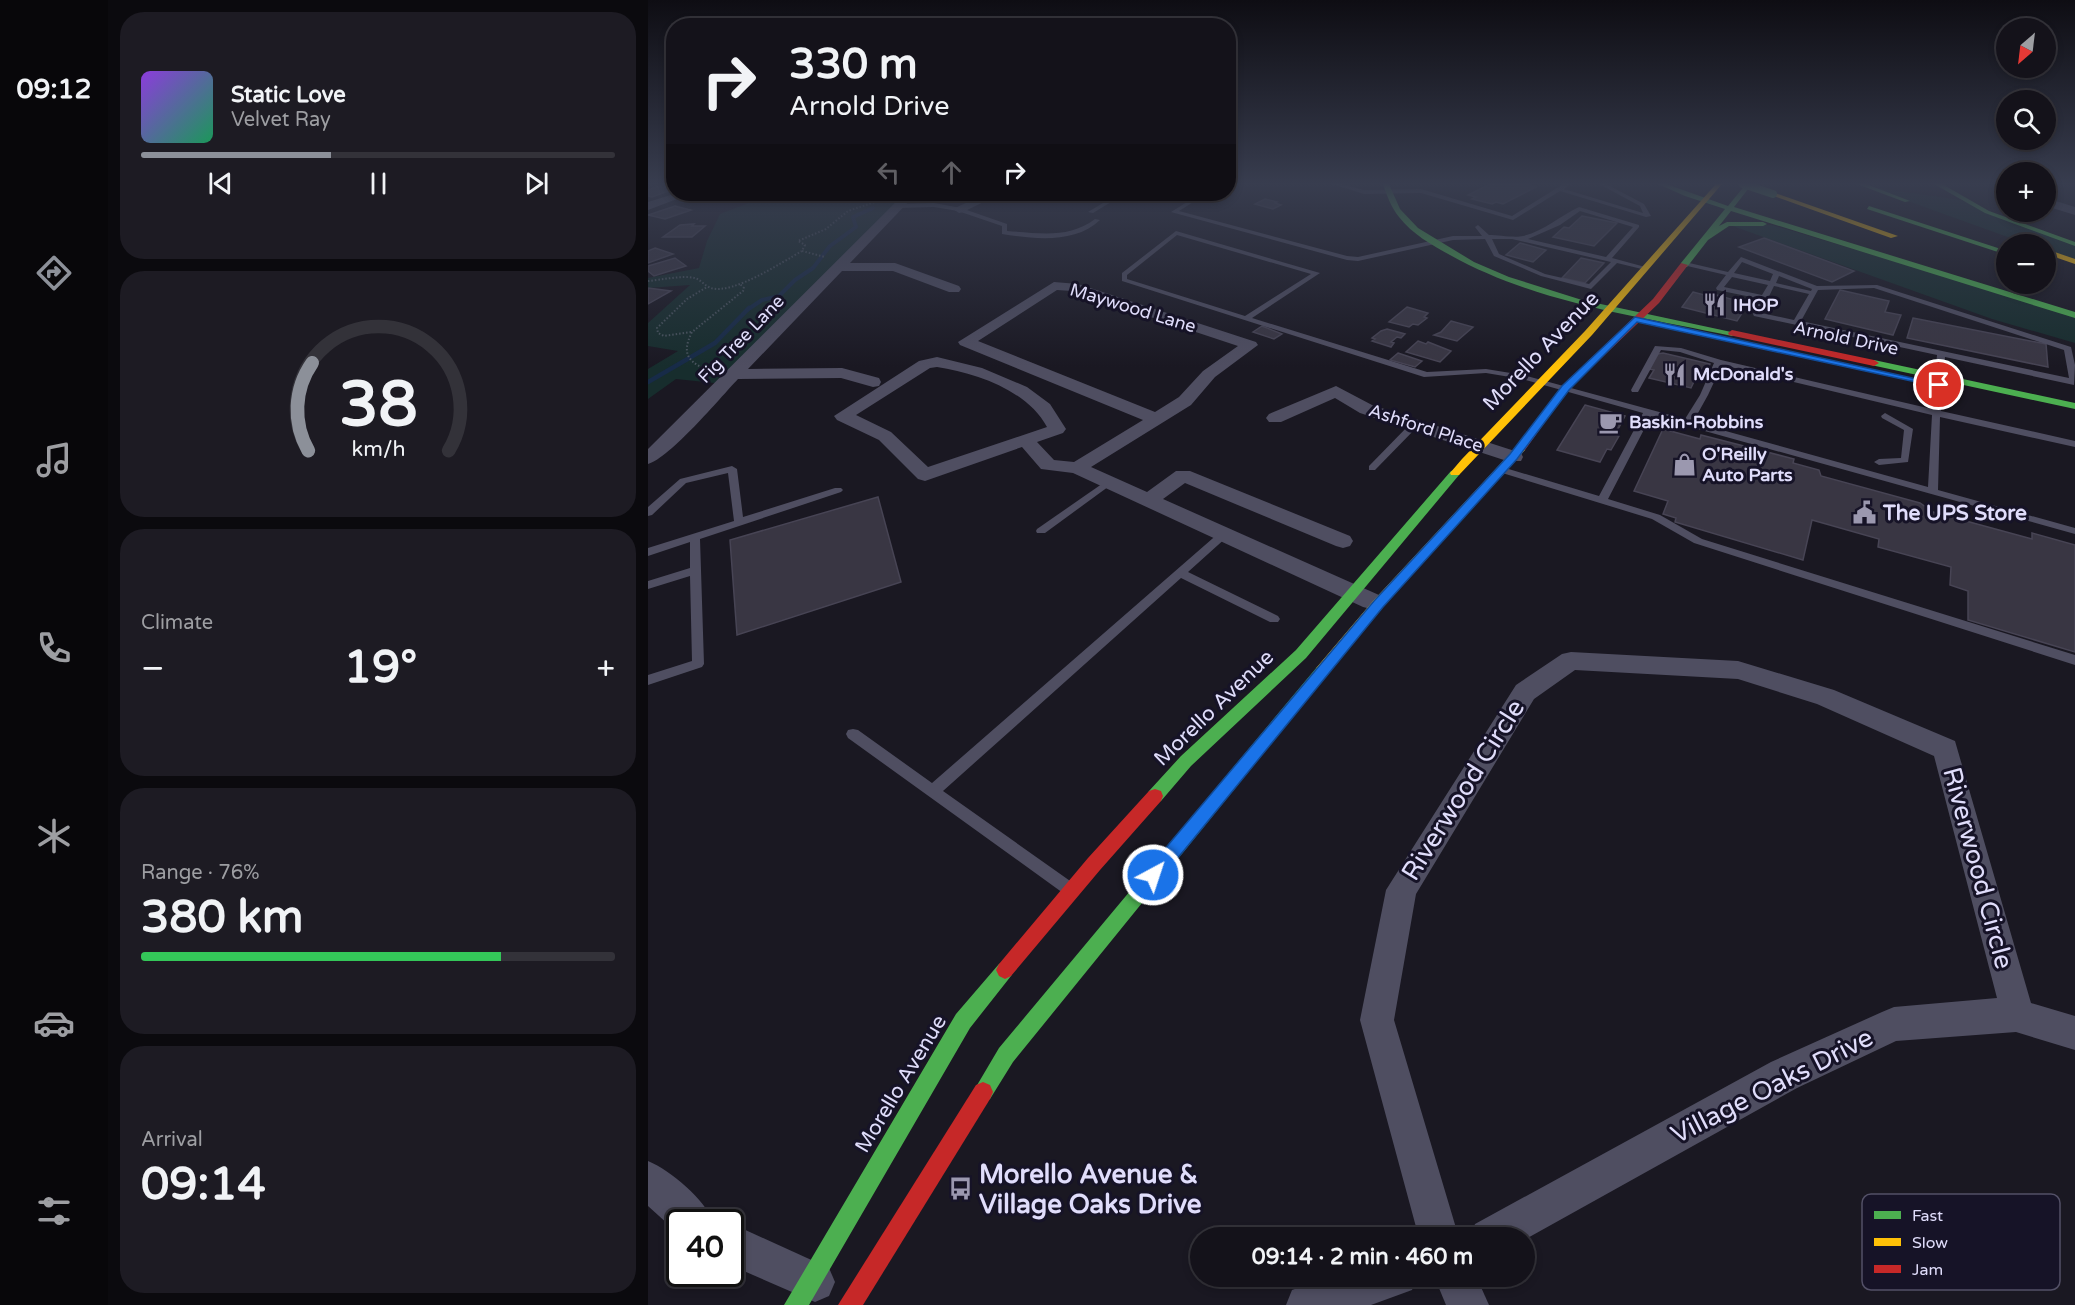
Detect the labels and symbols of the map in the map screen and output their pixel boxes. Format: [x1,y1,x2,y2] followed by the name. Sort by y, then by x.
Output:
[1996,18,2056,78] north arrow
[1067,278,1199,338] street label: Maywood Lane
[1478,286,1604,416] street label: Morello Avenue
[693,290,789,388] street label: Fig Tree Lane
[1702,292,1728,318] restaurant icon: IHOP
[1733,294,1778,316] place label: IHOP
[1791,316,1901,360] street label: Arnold Drive
[1913,359,1964,410] pin
[1662,361,1688,387] restaurant icon: McDonald's
[1693,363,1794,385] place label: McDonald's
[1366,399,1486,457] street label: Ashford Place
[1598,409,1624,435] cafe icon: Baskin-Robbins
[1629,411,1764,433] place label: Baskin-Robbins
[1702,443,1793,486] place label: O'Reilly Auto Parts
[1671,451,1697,477] shop icon: O'Reilly Auto Parts
[1852,500,1878,526] public building icon: The UPS Store
[1882,501,2027,526] place label: The UPS Store
[1149,645,1279,771] street label: Morello Avenue
[1395,694,1531,886] street label: Riverwood Circle
[1936,764,2020,972] street label: Riverwood Circle
[1121,843,1185,907] position arrow
[850,1011,952,1157] street label: Morello Avenue
[1666,1022,1878,1150] street label: Village Oaks Drive
[979,1159,1202,1220] place label: Morello Avenue & Village Oaks Drive
[948,1176,974,1202] bus stop icon: Morello Avenue & Village Oaks Drive
[1862,1194,2060,1290] legend
[1912,1206,1943,1226] text: Fast
[666,1209,744,1287] speed limit sign: 40
[1912,1233,1948,1253] text: Slow
[1912,1260,1943,1280] text: Jam

